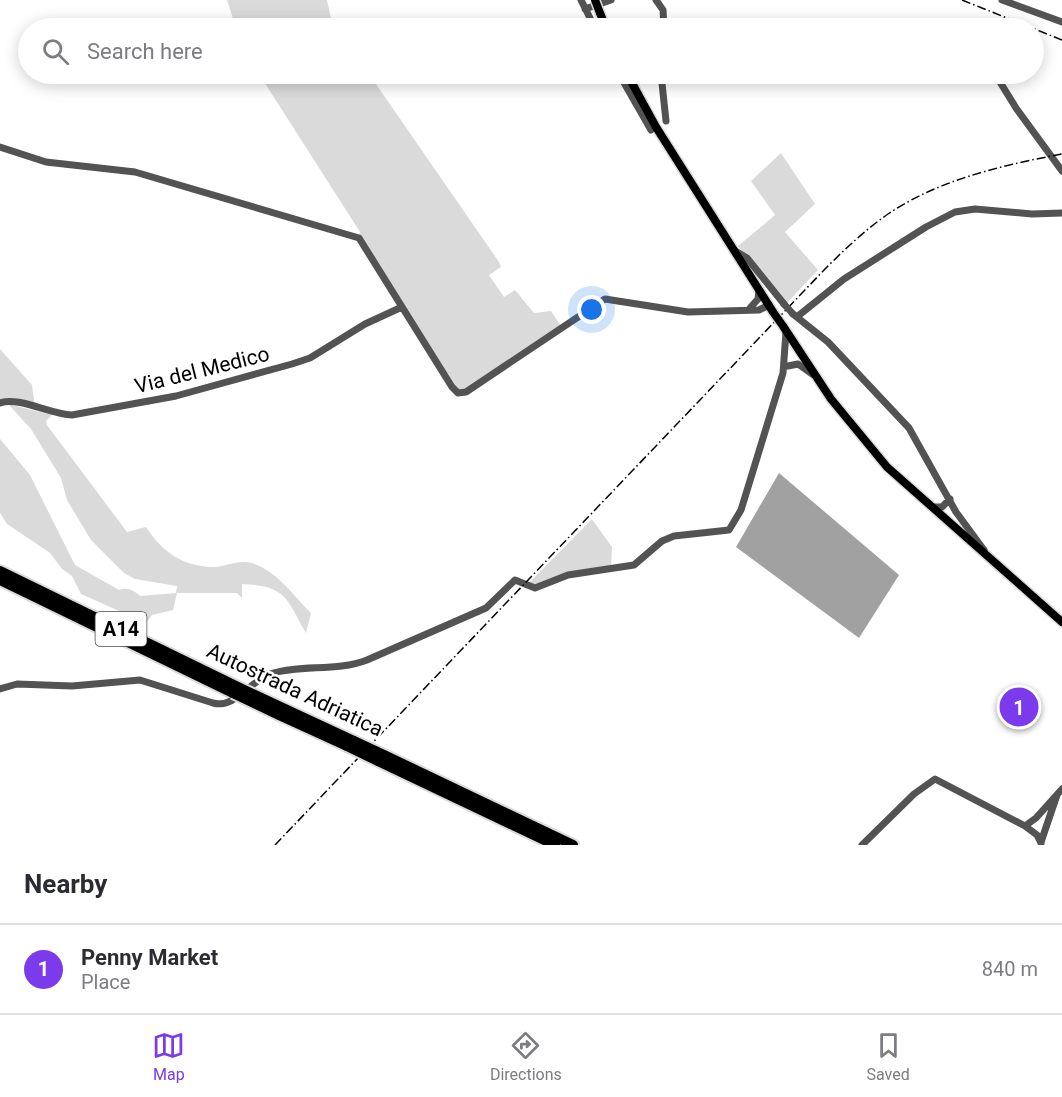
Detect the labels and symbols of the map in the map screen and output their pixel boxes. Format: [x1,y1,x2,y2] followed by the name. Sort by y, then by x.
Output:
[577,295,606,324] your location
[132,342,272,398] street label: Via del Medico
[96,612,146,646] road number: A14
[203,639,387,741] street label: Autostrada Adriatica
[1000,684,1038,730] pin: 1

